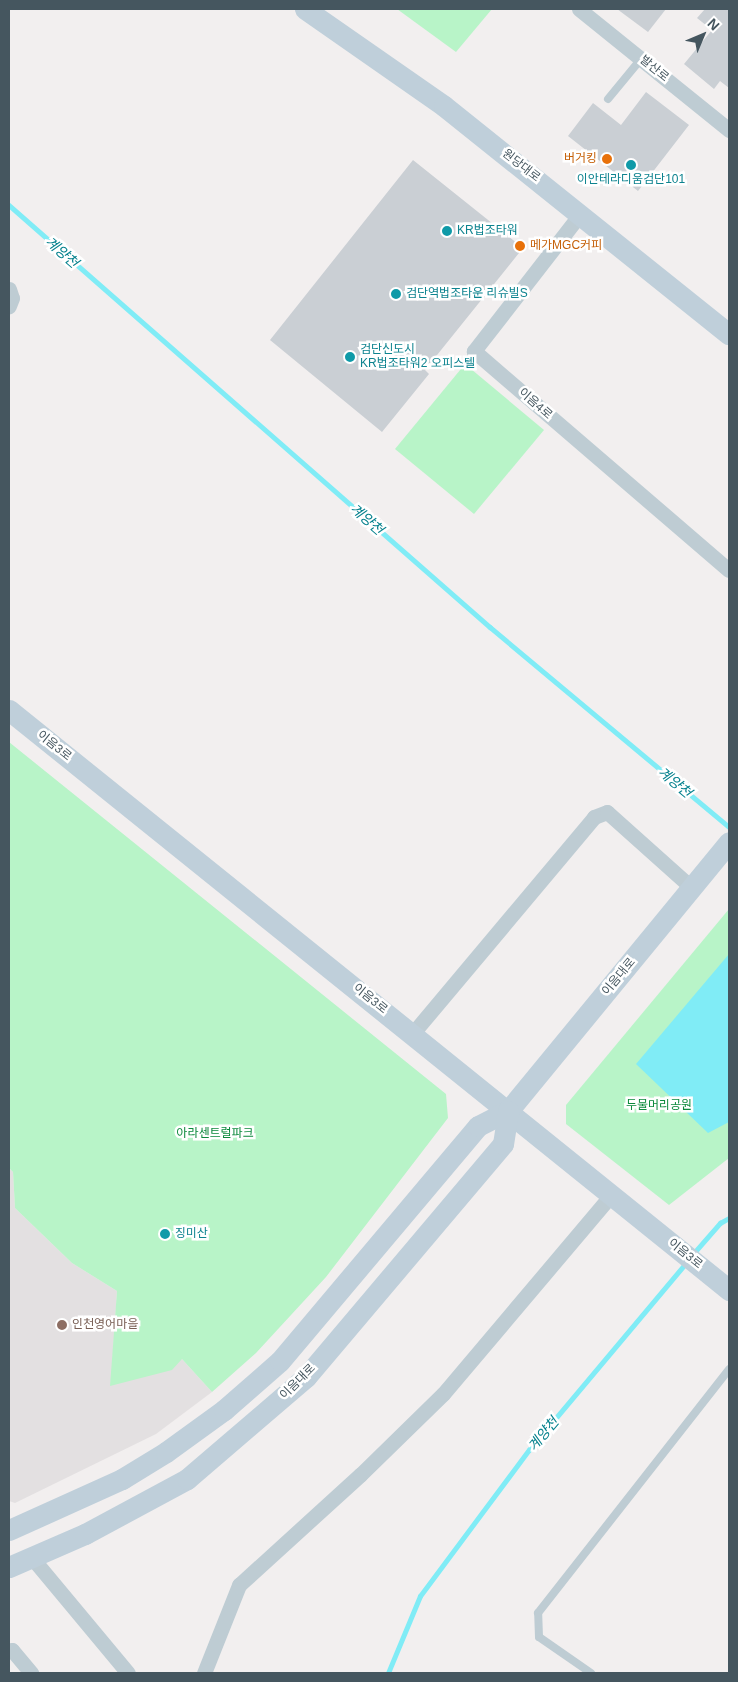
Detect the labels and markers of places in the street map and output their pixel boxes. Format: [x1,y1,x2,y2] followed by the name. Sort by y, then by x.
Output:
[564,152,597,166] place label: 버거킹
[601,153,613,165] marker: 버거킹
[625,159,637,171] marker: 이안테라디움검단101
[577,173,685,187] place label: 이안테라디움검단101
[457,224,518,238] place label: KR법조타워
[441,225,453,237] marker: KR법조타워
[530,239,602,253] place label: 메가MGC커피
[514,240,526,252] marker: 메가MGC커피
[406,287,528,301] place label: 검단역법조타운 리슈빌S
[390,288,402,300] marker: 검단역법조타운 리슈빌S
[360,343,475,371] place label: 검단신도시 KR법조타워2 오피스텔
[344,351,356,363] marker: 검단신도시 KR법조타워2 오피스텔
[175,1227,208,1241] place label: 징미산
[159,1228,171,1240] marker: 징미산
[72,1318,138,1332] place label: 인천영어마을
[56,1319,68,1331] marker: 인천영어마을

